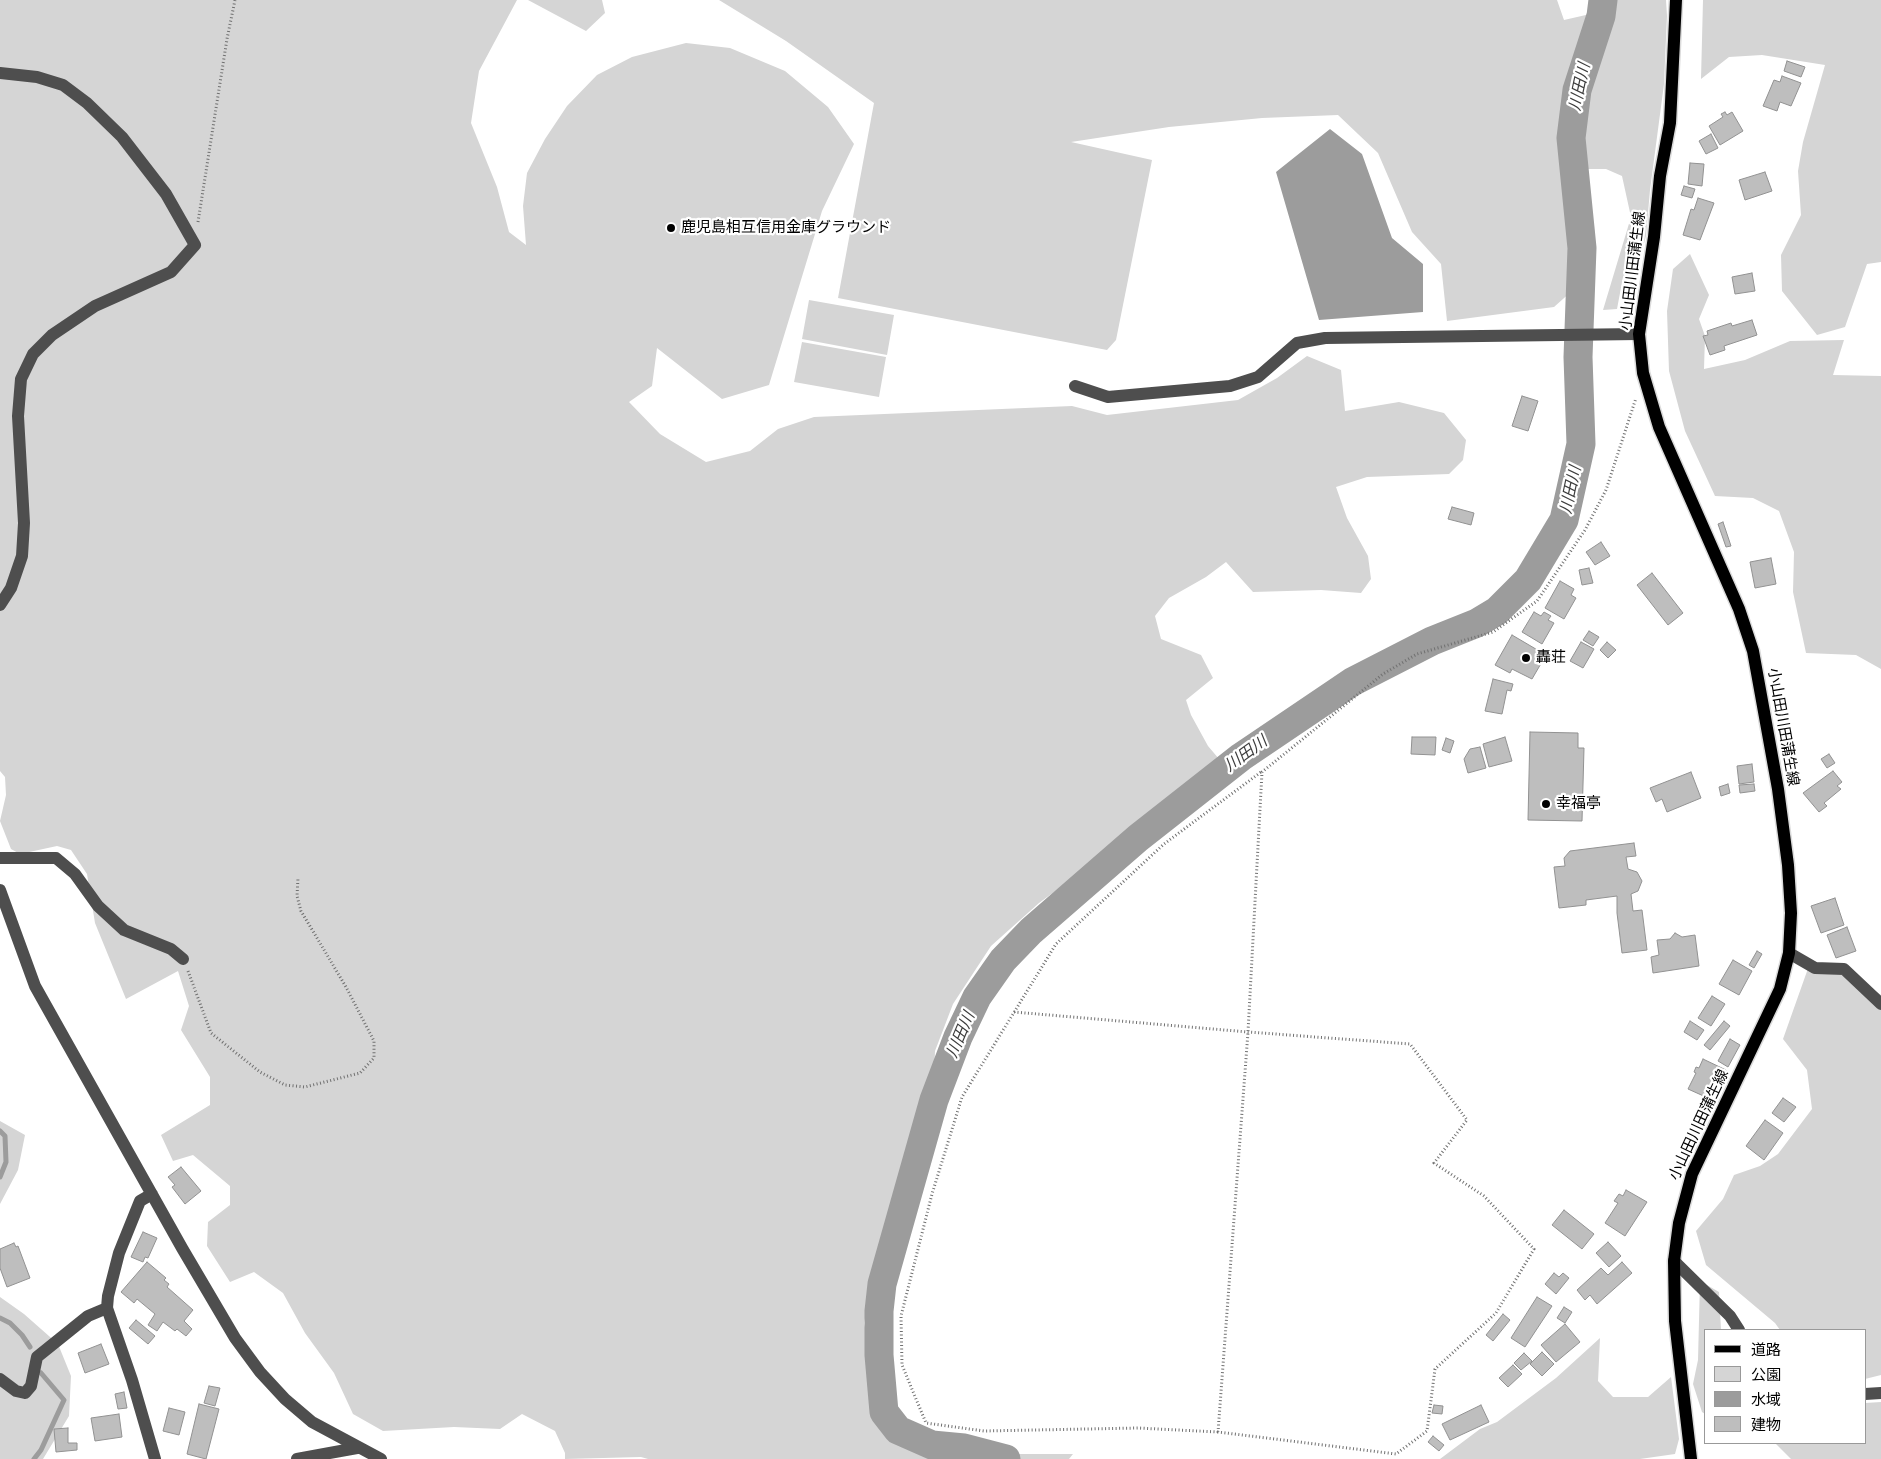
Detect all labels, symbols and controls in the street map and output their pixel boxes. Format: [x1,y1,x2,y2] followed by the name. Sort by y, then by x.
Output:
[1566,62,1594,112] water label: 川田川
[1617,210,1649,332] street label: 小山田川田蒲生線
[681,219,891,237] place label: 鹿児島相互信用金庫グラウンド
[665,222,677,234] marker: 鹿児島相互信用金庫グラウンド
[1557,465,1585,515] water label: 川田川
[1536,649,1566,667] place label: 轟荘
[1520,652,1532,664] marker: 轟荘
[1764,666,1802,788] street label: 小山田川田蒲生線
[1221,732,1271,776] water label: 川田川
[1556,795,1601,813] place label: 幸福亭
[1540,798,1552,810] marker: 幸福亭
[943,1009,979,1061] water label: 川田川
[1665,1067,1733,1183] street label: 小山田川田蒲生線
[1704,1329,1866,1444] legend
[1751,1339,1781,1359] text: 道路
[1751,1364,1781,1384] text: 公園
[1751,1389,1781,1409] text: 水域
[1751,1414,1781,1434] text: 建物

